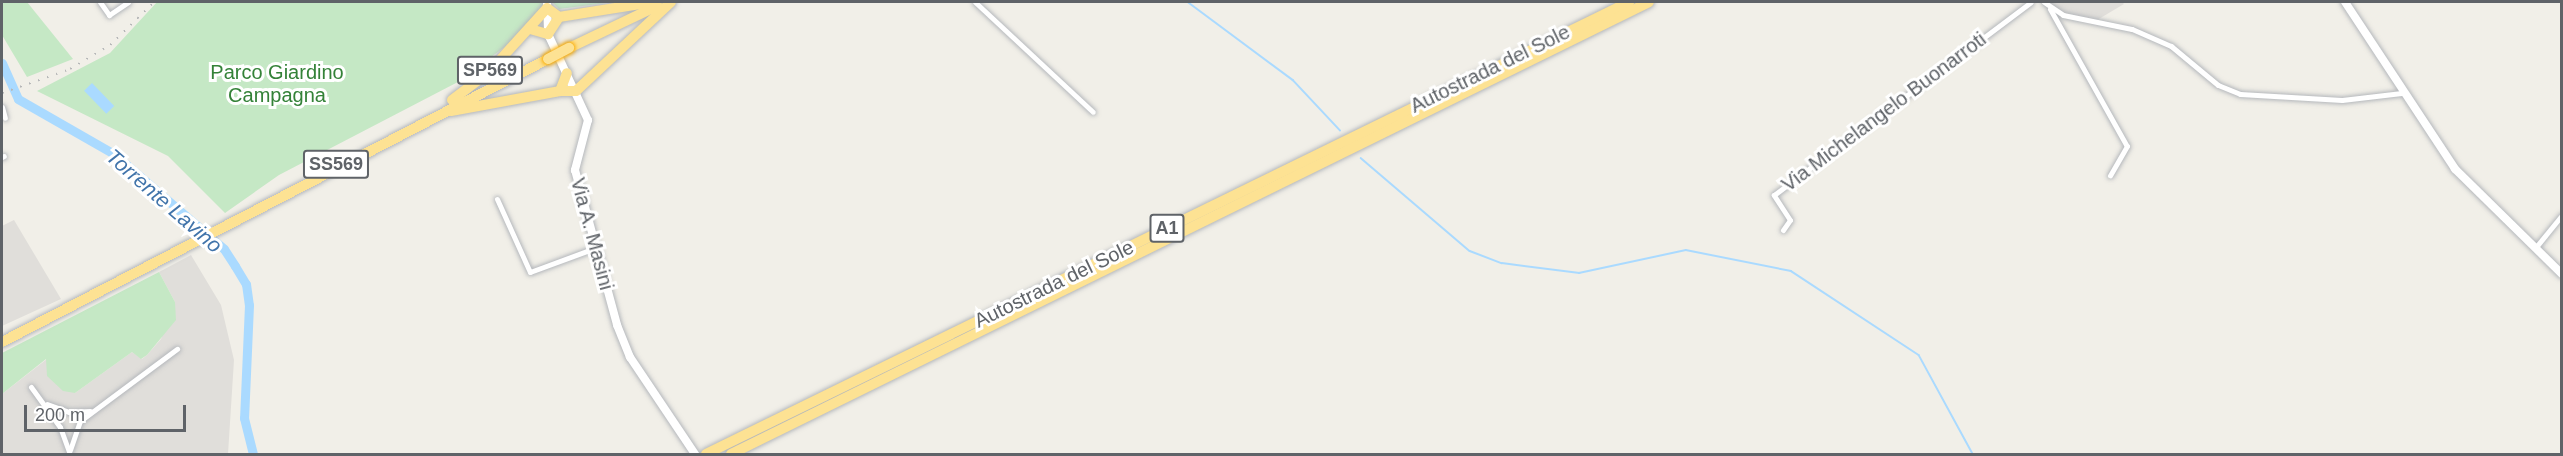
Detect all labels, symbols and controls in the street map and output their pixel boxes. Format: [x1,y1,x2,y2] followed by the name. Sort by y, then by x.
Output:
[1406,20,1574,118] street label: Autostrada del Sole
[1777,27,1991,197] street label: Via Michelangelo Buonarroti
[456,55,524,85] road number: SP569
[210,61,344,108] park label: Parco Giardino Campagna
[101,144,227,258] water label: Torrente Lavino
[302,149,370,179] road number: SS569
[565,175,619,293] street label: Via A. Masini
[1149,213,1185,243] road number: A1
[970,235,1138,333] street label: Autostrada del Sole
[27,393,189,431] scale bar
[35,405,85,425] text: 200 m

